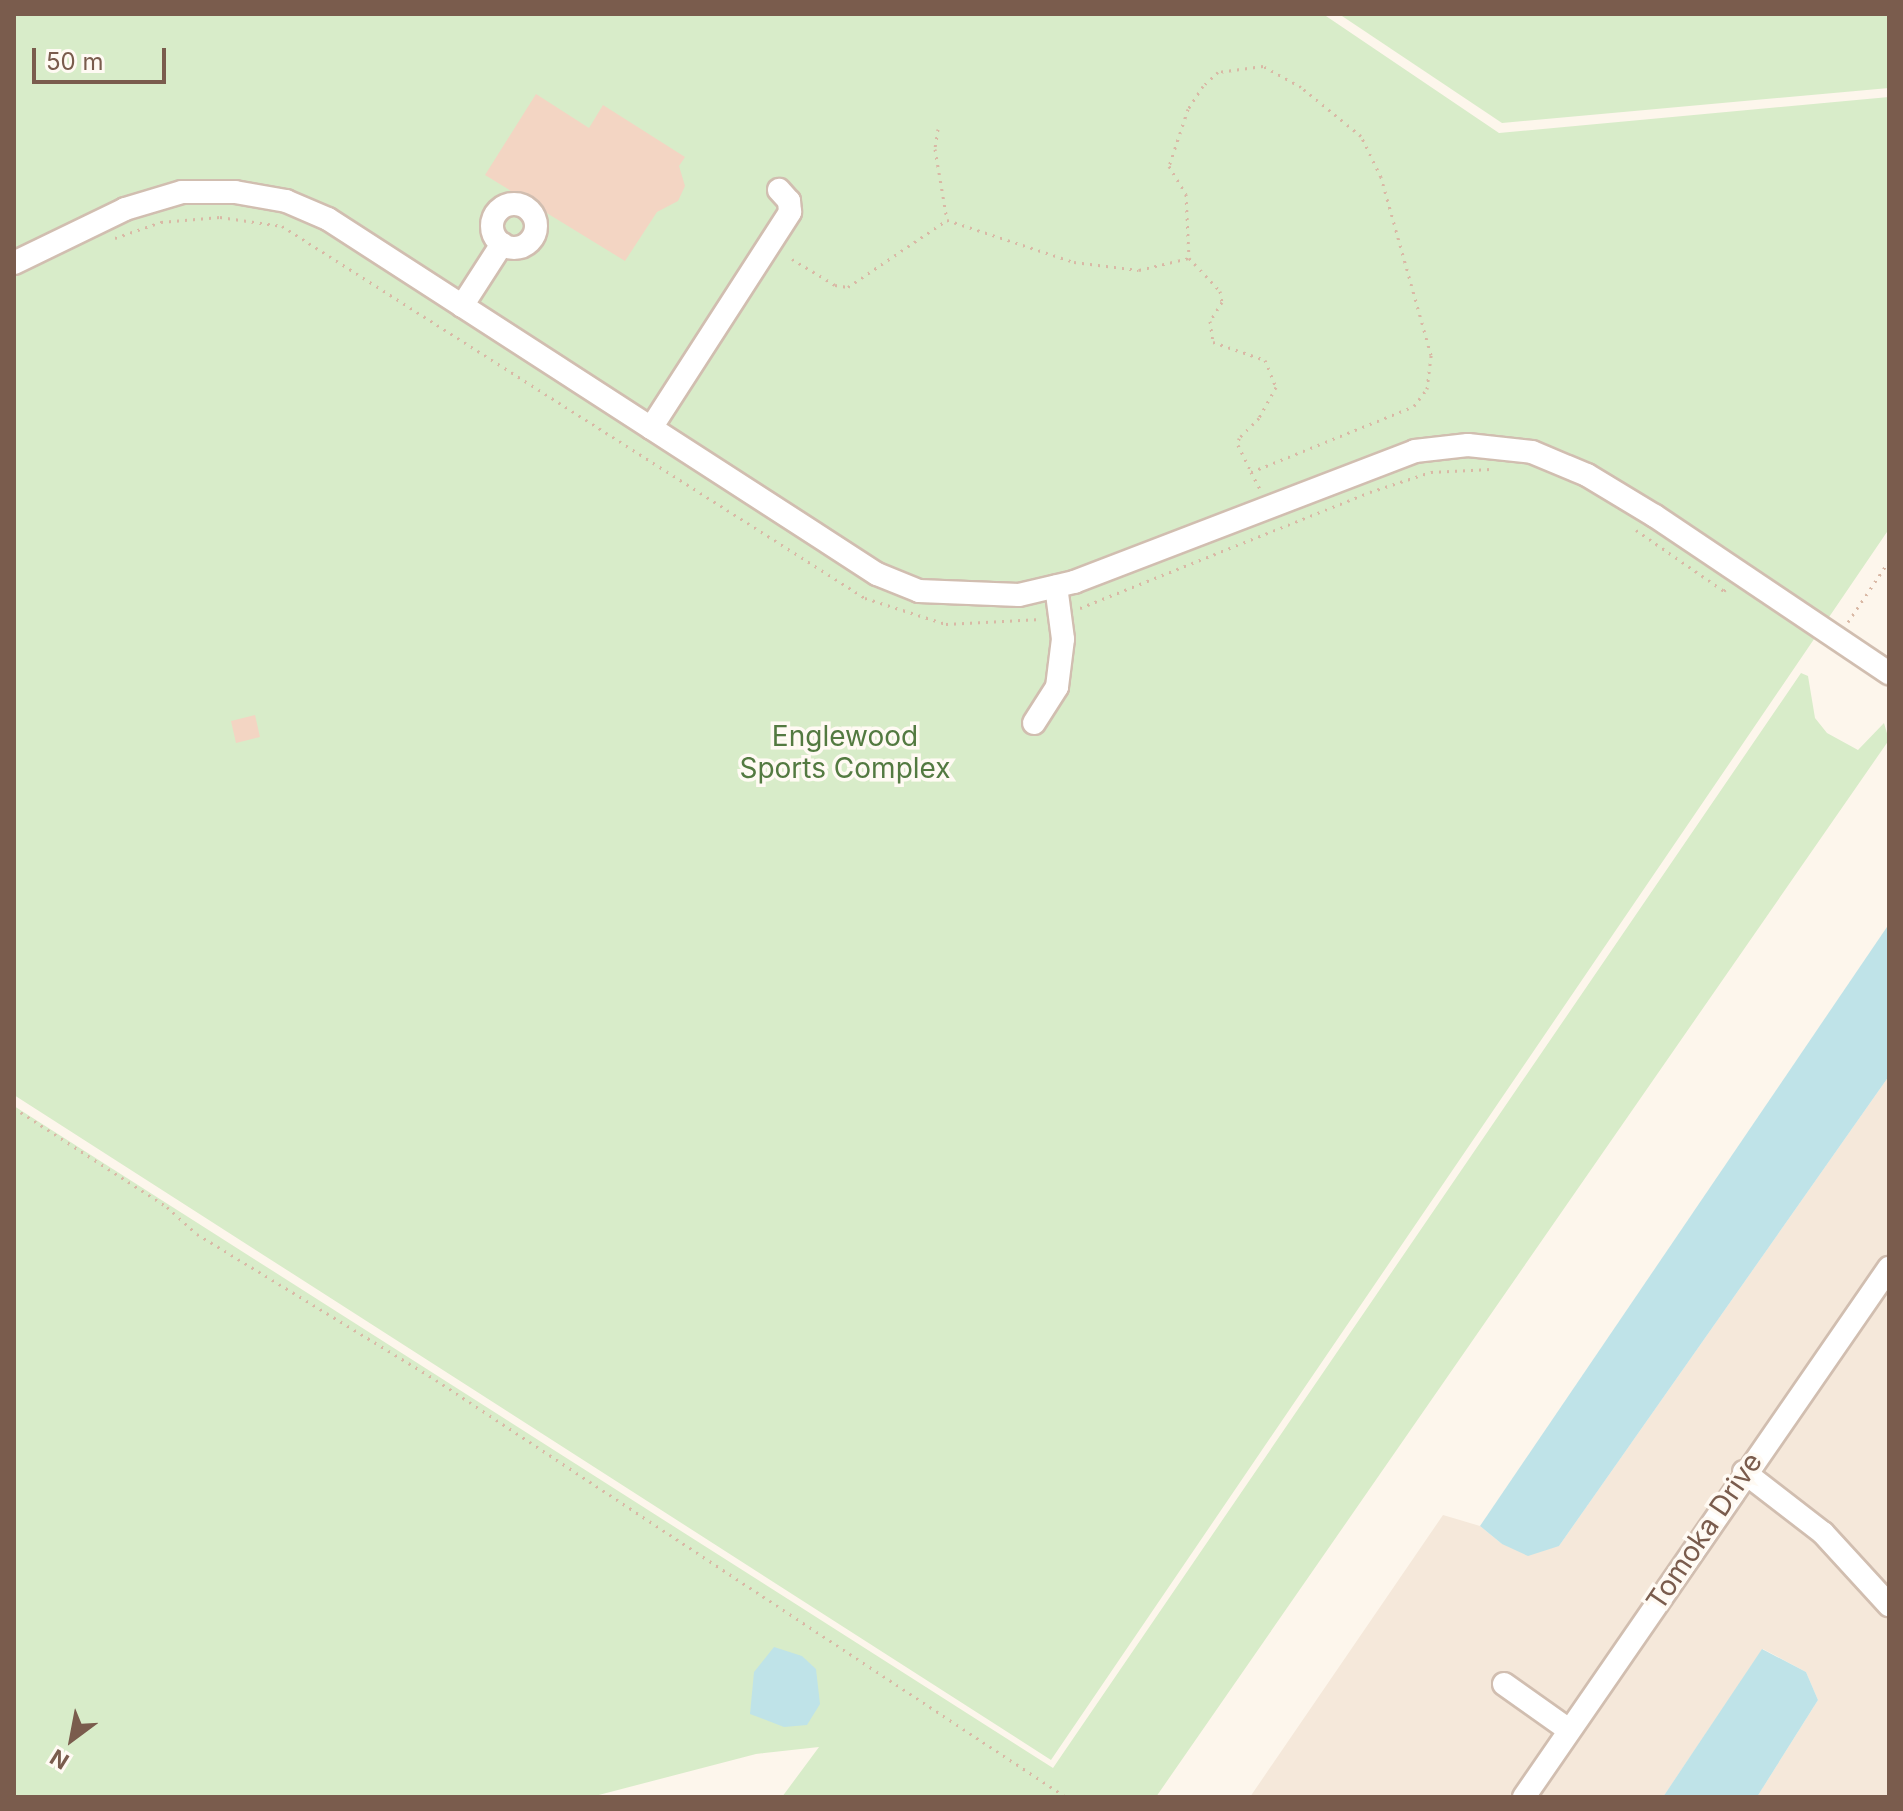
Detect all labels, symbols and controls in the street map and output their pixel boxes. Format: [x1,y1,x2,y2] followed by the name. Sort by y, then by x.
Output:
[36,32,170,82] scale bar
[46,47,104,76] text: 50 m
[739,719,951,785] park label: Englewood Sports Complex
[1639,1446,1769,1616] street label: Tomoka Drive
[32,1699,112,1779] north arrow
[45,1744,73,1775] text: N

